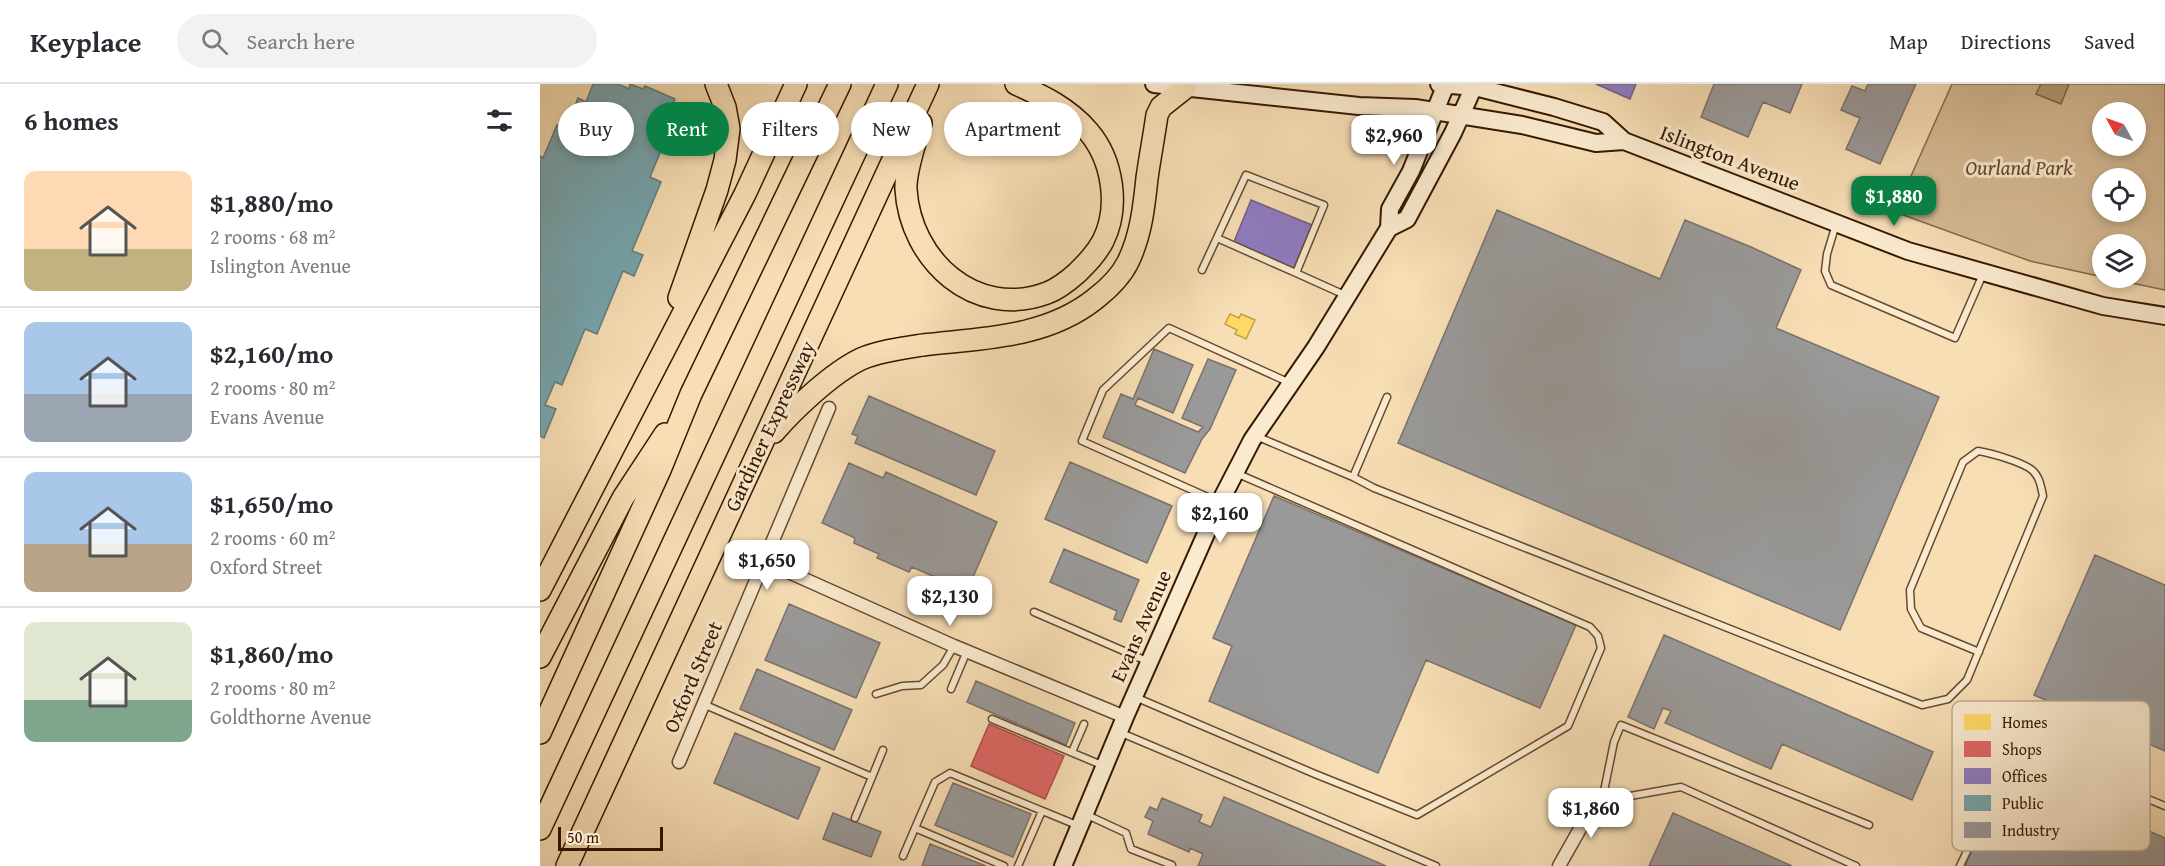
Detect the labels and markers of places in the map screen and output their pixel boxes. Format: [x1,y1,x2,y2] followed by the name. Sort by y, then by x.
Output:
[1345,115,1443,166] pin: $2,960
[1845,176,1943,227] pin: $1,880
[1171,493,1269,544] pin: $2,160
[718,540,816,591] pin: $1,650
[901,576,999,627] pin: $2,130
[1542,788,1640,839] pin: $1,860

